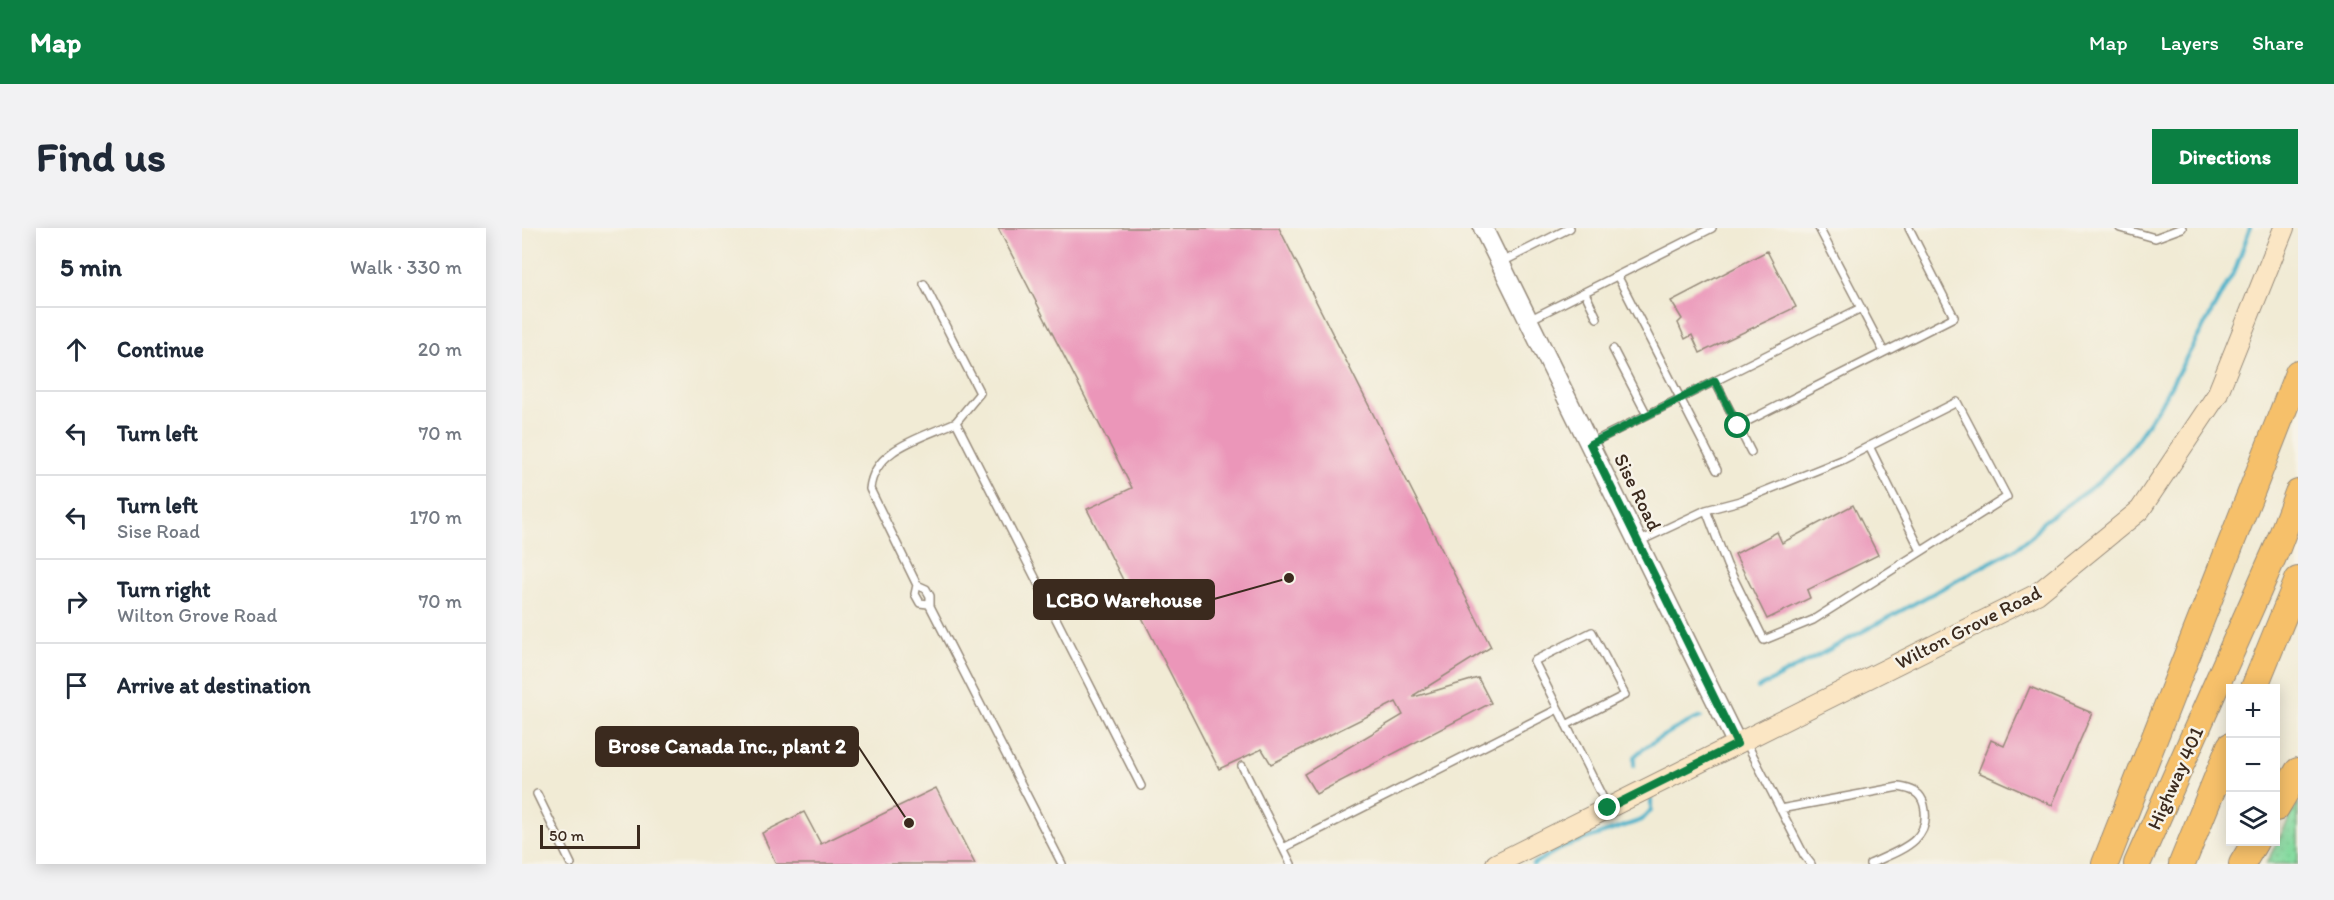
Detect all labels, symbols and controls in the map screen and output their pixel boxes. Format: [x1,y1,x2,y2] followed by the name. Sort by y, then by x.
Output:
[30,25,81,59] text: Map
[2089,30,2128,55] text: Map
[2161,30,2219,55] text: Layers
[2252,30,2304,55] text: Share
[2152,129,2298,184] button: Directions
[36,131,166,182] text: Find us
[60,251,122,283] text: 5 min
[350,255,462,279] text: Walk · 330 m
[60,333,93,366] icon: ahead
[117,336,204,363] text: Continue
[418,337,462,361] text: 20 m
[1724,412,1750,438] route start
[60,417,93,450] icon: left
[117,420,198,447] text: Turn left
[418,421,462,445] text: 70 m
[1609,449,1667,535] street label: Sise Road
[117,492,198,519] text: Turn left
[60,501,93,534] icon: left
[409,505,462,529] text: 170 m
[117,519,200,543] text: Sise Road
[117,576,211,603] text: Turn right
[1034,580,1214,619] callout: LCBO Warehouse
[1891,580,2045,674] street label: Wilton Grove Road
[60,585,93,618] icon: right
[1046,587,1202,612] text: LCBO Warehouse
[418,589,462,613] text: 70 m
[117,603,277,627] text: Wilton Grove Road
[60,669,93,702] icon: arrive
[117,672,311,699] text: Arrive at destination
[2226,684,2280,846] map controls
[2226,684,2280,738] button: +
[2142,723,2208,833] street label: Highway 401
[596,727,858,766] callout: Brose Canada Inc., plant 2
[608,733,846,759] text: Brose Canada Inc., plant 2
[2226,738,2280,792] button: −
[2226,792,2280,846] button: layers
[1594,794,1620,820] route end
[540,822,640,850] scale bar
[549,826,584,845] text: 50 m

